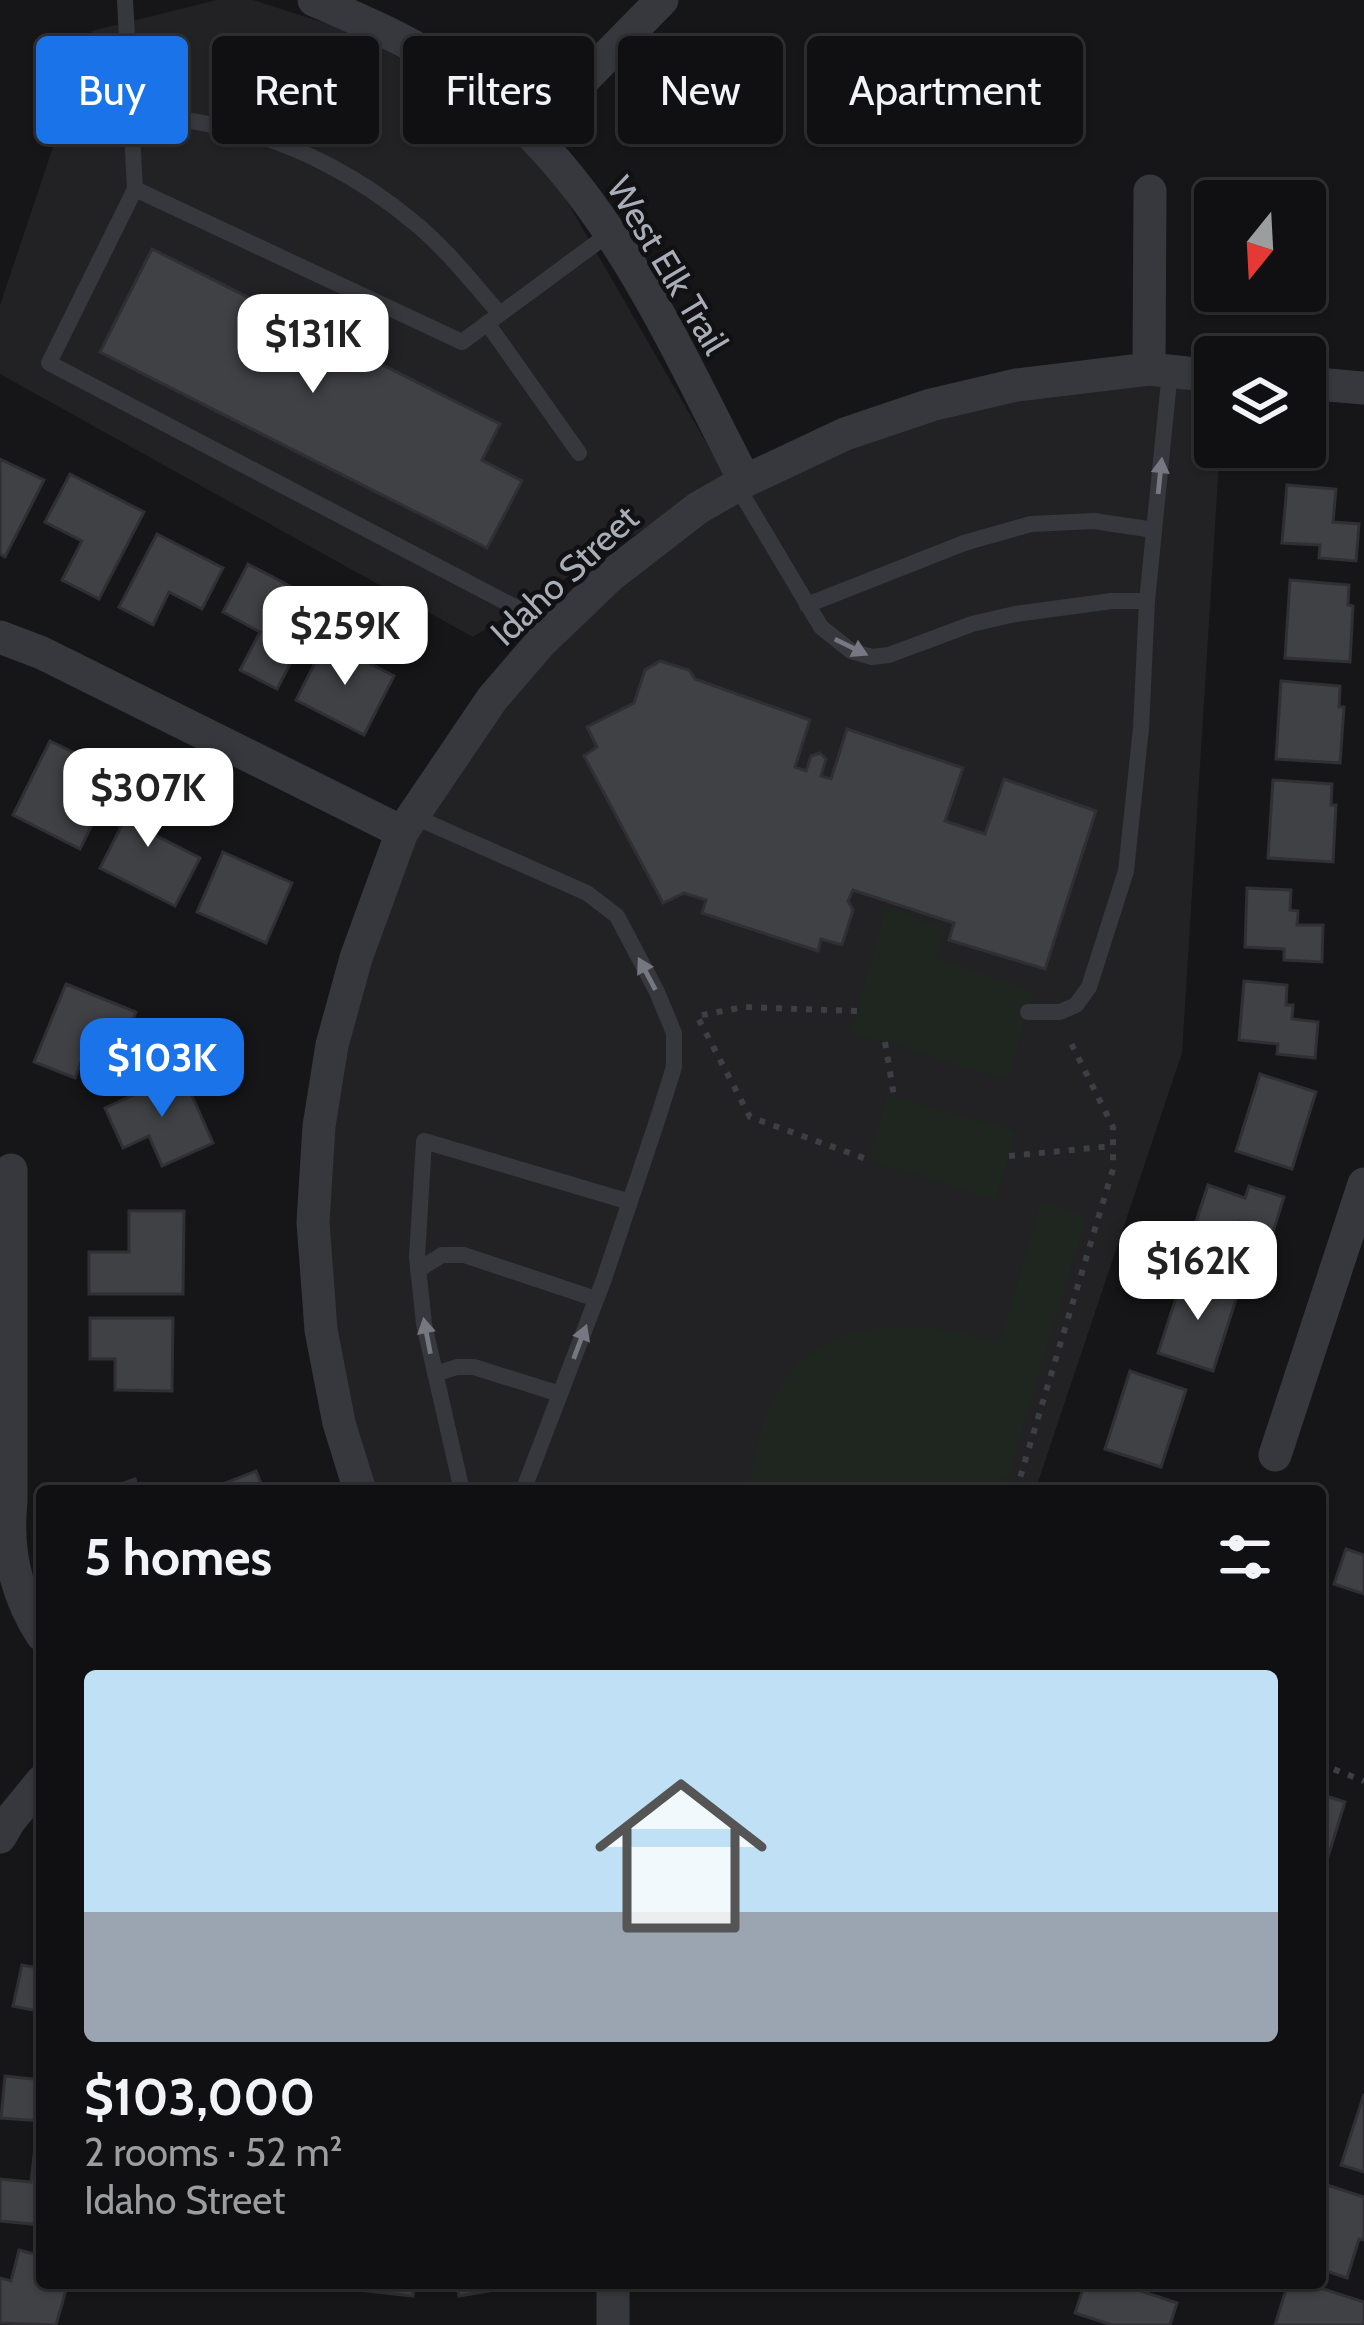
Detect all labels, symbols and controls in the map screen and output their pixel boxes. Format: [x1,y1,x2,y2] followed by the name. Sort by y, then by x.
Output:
[36,36,188,144] chip: Buy
[212,36,379,144] chip: Rent
[403,36,594,144] chip: Filters
[618,36,783,144] chip: New
[807,36,1083,144] chip: Apartment
[598,168,738,362] street label: West Elk Trail
[1194,180,1326,312] north arrow
[1194,180,1326,468] map controls
[229,294,397,396] pin: $131K
[265,309,361,357] text: $131K
[1194,336,1326,468] button: layers
[1151,457,1170,494] one-way arrow
[481,496,647,654] street label: Idaho Street
[261,586,429,688] pin: $259K
[290,601,400,649] text: $259K
[834,637,869,657] one-way arrow
[64,748,232,850] pin: $307K
[90,763,206,811] text: $307K
[638,957,658,991] one-way arrow
[78,1018,246,1120] pin: $103K
[107,1033,217,1081] text: $103K
[1114,1221,1282,1323] pin: $162K
[1146,1236,1250,1284] text: $162K
[417,1317,436,1354] one-way arrow
[571,1324,590,1360] one-way arrow
[1212,1524,1278,1590] icon: filters
[84,1526,272,1588] text: 5 homes
[573,1748,789,1964] icon: home
[84,2066,315,2128] text: $103,000
[84,2128,343,2176] text: 2 rooms · 52 m²
[84,2176,285,2224] text: Idaho Street

